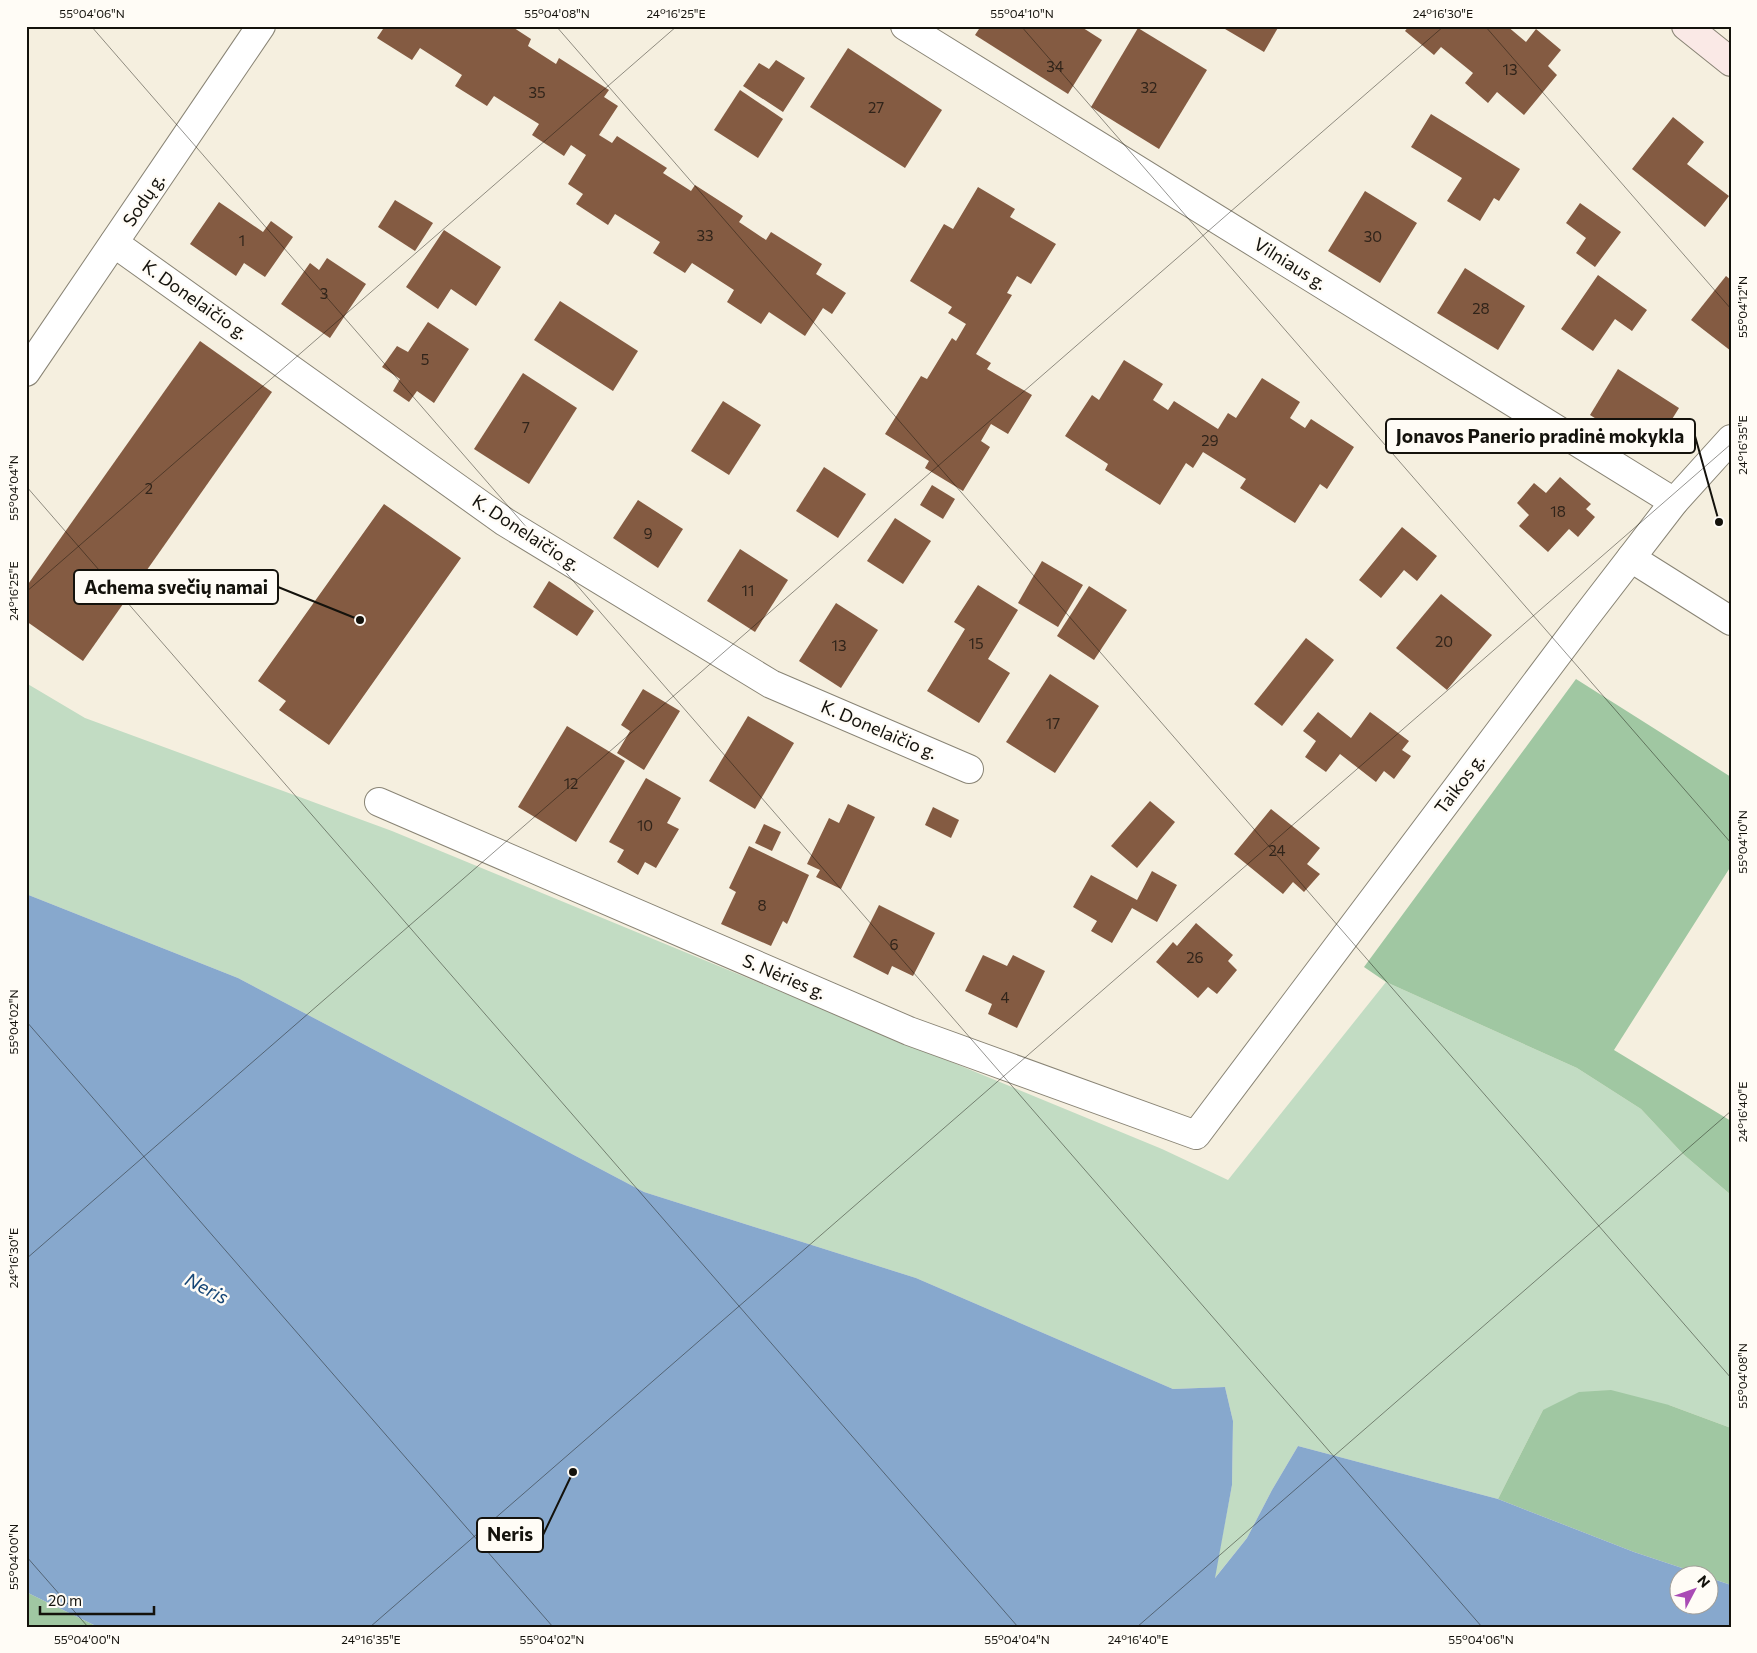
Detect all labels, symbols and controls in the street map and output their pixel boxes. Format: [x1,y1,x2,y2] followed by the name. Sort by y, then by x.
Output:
[59,6,125,20] text: 55°04'06"N
[524,6,590,20] text: 55°04'08"N
[646,6,706,20] text: 24°16'25"E
[990,6,1054,20] text: 55°04'10"N
[1413,6,1473,20] text: 24°16'30"E
[1046,57,1064,75] house number: 34
[1503,60,1517,78] house number: 13
[1141,78,1157,96] house number: 32
[528,83,546,101] house number: 35
[868,98,884,116] house number: 27
[117,169,169,230] street label: Sodų g.
[696,226,714,244] house number: 33
[1364,227,1382,245] house number: 30
[239,231,245,249] house number: 1
[1250,232,1331,294] street label: Vilniaus g.
[138,255,253,344] street label: K. Donelaičio g.
[1735,276,1749,338] text: 55°04'12"N
[320,284,328,302] house number: 3
[1472,299,1490,317] house number: 28
[421,350,429,368] house number: 5
[1735,415,1749,475] text: 24°16'35"E
[522,418,530,436] house number: 7
[1386,419,1695,453] callout: Jonavos Panerio pradinė mokykla
[1396,424,1684,447] text: Jonavos Panerio pradinė mokykla
[1201,431,1219,449] house number: 29
[6,455,20,521] text: 55°04'04"N
[145,479,153,497] house number: 2
[469,489,585,575] street label: K. Donelaičio g.
[1550,502,1566,520] house number: 18
[643,524,653,542] house number: 9
[6,561,20,621] text: 24°16'25"E
[74,570,278,604] callout: Achema svečių namai
[84,575,268,598] text: Achema svečių namai
[742,581,754,599] house number: 11
[1435,632,1453,650] house number: 20
[968,634,984,652] house number: 15
[832,636,846,654] house number: 13
[818,695,941,763] street label: K. Donelaičio g.
[1046,714,1060,732] house number: 17
[1429,749,1489,818] street label: Taikos g.
[564,774,578,792] house number: 12
[1735,810,1749,874] text: 55°04'10"N
[637,816,653,834] house number: 10
[1268,841,1286,859] house number: 24
[757,896,767,914] house number: 8
[889,935,899,953] house number: 6
[1186,948,1204,966] house number: 26
[739,949,829,1003] street label: S. Nėries g.
[1001,988,1010,1006] house number: 4
[6,990,20,1054] text: 55°04'02"N
[1735,1082,1749,1142] text: 24°16'40"E
[6,1228,20,1288] text: 24°16'30"E
[182,1267,233,1308] water label: Neris
[1735,1343,1749,1409] text: 55°04'08"N
[477,1518,543,1552] callout: Neris
[487,1522,533,1545] text: Neris
[6,1524,20,1590] text: 55°04'00"N
[1670,1566,1720,1616] north arrow
[1694,1572,1714,1591] text: N
[40,1583,154,1615] scale bar
[48,1591,82,1609] text: 20 m
[54,1632,120,1646] text: 55°04'00"N
[341,1632,401,1646] text: 24°16'35"E
[520,1632,584,1646] text: 55°04'02"N
[984,1632,1050,1646] text: 55°04'04"N
[1108,1632,1168,1646] text: 24°16'40"E
[1448,1632,1514,1646] text: 55°04'06"N

